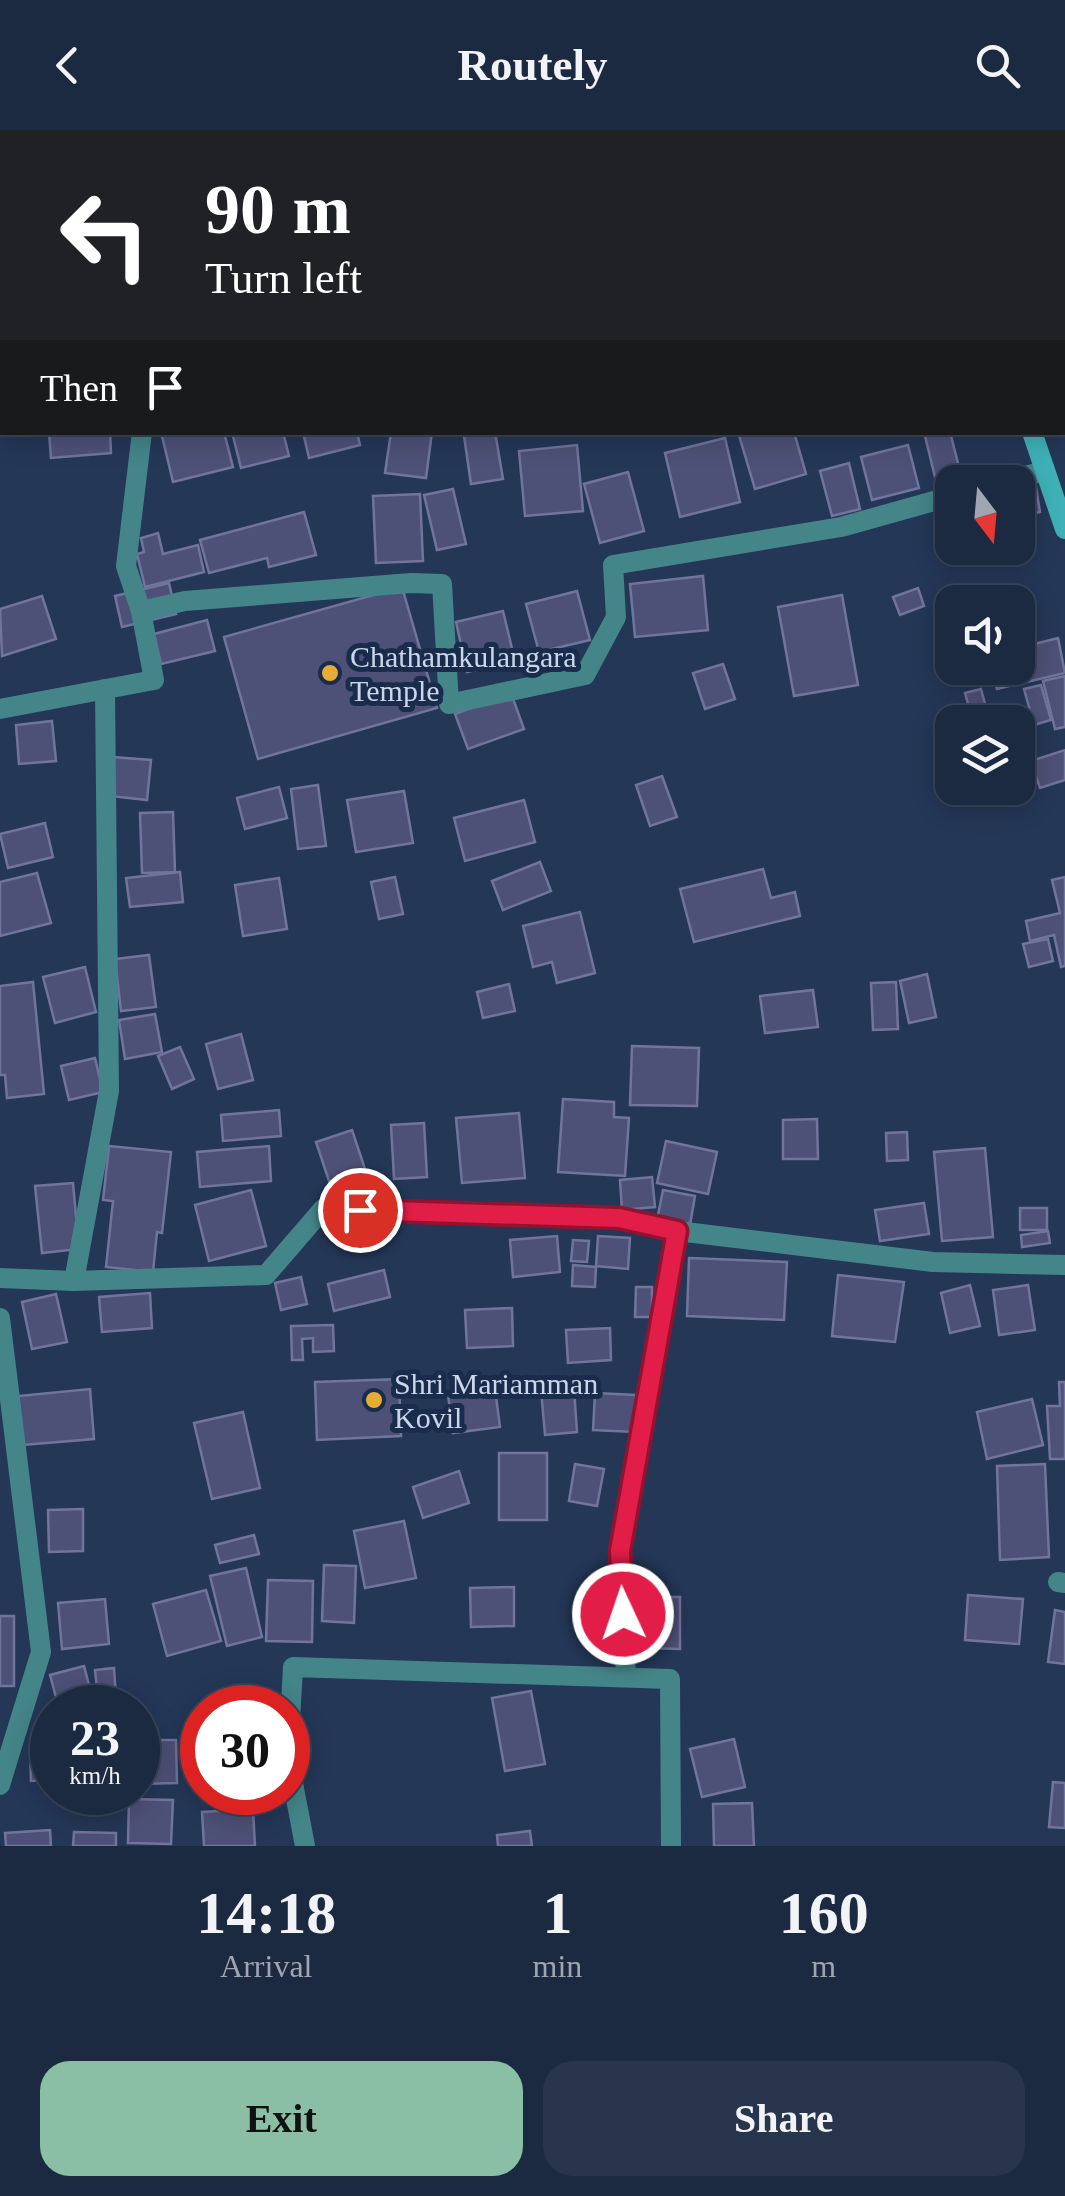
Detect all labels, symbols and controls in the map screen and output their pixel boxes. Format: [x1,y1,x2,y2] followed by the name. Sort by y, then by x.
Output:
[40,38,95,93] icon: back
[970,38,1025,93] icon: search
[458,40,608,90] text: Routely
[40,170,170,300] icon: left
[205,171,351,248] text: 90 m
[205,253,362,303] text: Turn left
[138,360,193,415] icon: arrive
[40,367,118,409] text: Then
[935,465,1035,565] north arrow
[935,465,1035,805] map controls
[935,585,1035,685] button: sound
[350,640,577,707] place label: Chathamkulangara Temple
[319,662,341,684] marker: Chathamkulangara Temple
[935,705,1035,805] button: layers
[318,1168,403,1253] pin
[333,1183,388,1238] icon: arrive
[394,1367,598,1434] place label: Shri Mariamman Kovil
[363,1389,385,1411] marker: Shri Mariamman Kovil
[571,1562,675,1666] position arrow
[180,1685,310,1815] speed limit sign: 30
[70,1710,120,1766] text: 23
[69,1762,121,1789] text: km/h
[196,1880,336,1946] text: 14:18
[542,1880,572,1946] text: 1
[779,1880,869,1946] text: 160
[220,1948,312,1984] text: Arrival
[533,1948,582,1984] text: min
[811,1948,836,1984] text: m
[40,2061,523,2176] button: Exit
[543,2061,1025,2176] button: Share

